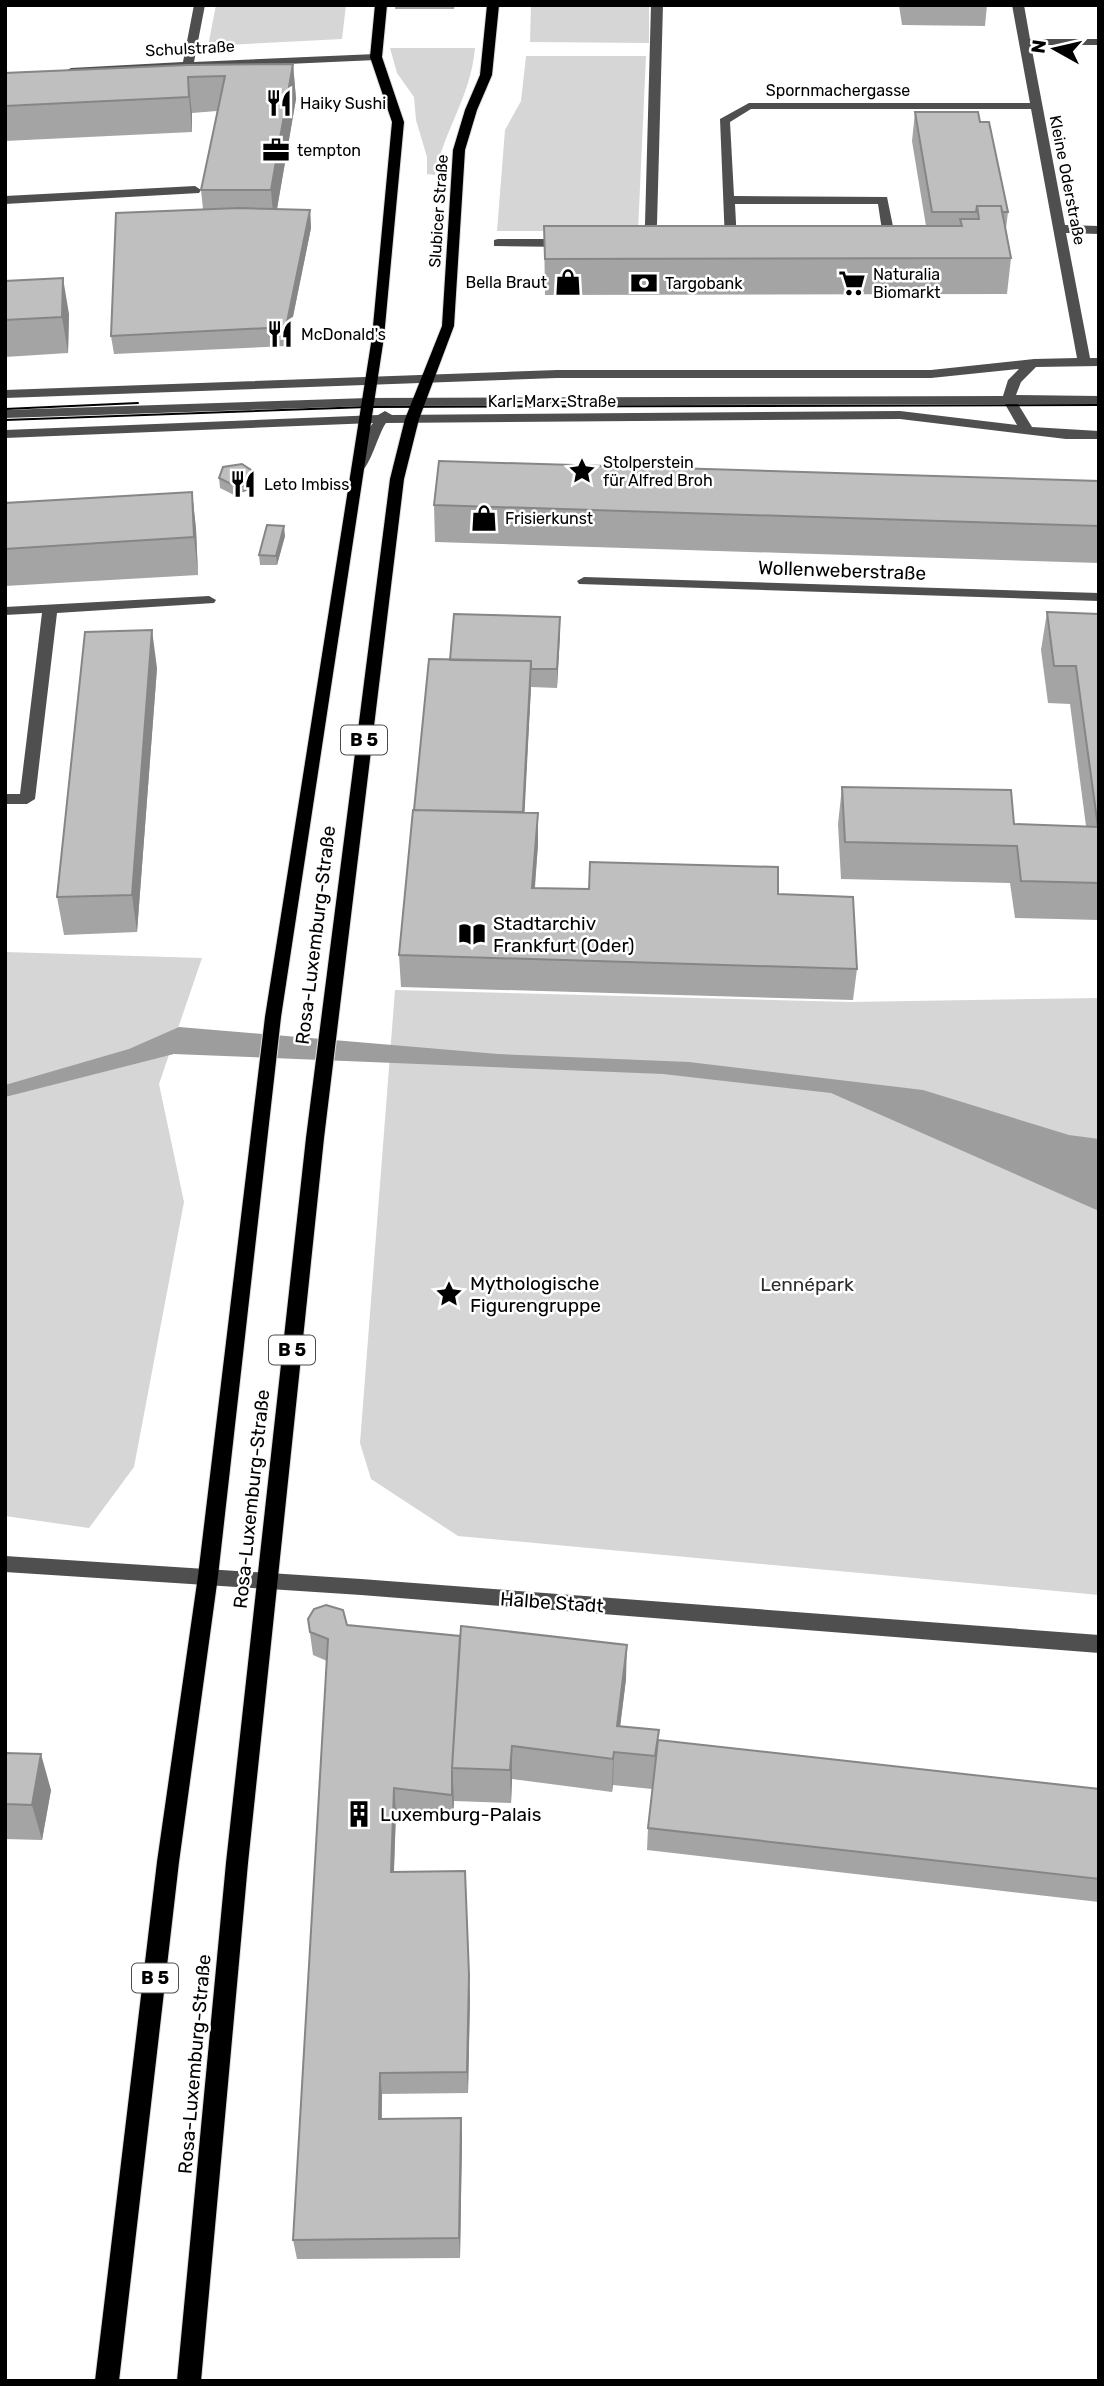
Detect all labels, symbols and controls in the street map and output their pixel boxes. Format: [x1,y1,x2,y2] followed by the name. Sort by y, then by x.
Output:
[1020,14,1090,84] north arrow
[145,37,235,60] street label: Schulstraße
[1026,38,1051,55] text: N
[766,81,910,100] street label: Spornmachergasse
[264,88,294,118] restaurant icon: Haiky Sushi
[300,94,386,113] place label: Haiky Sushi
[1046,114,1089,247] street label: Kleine Oderstraße
[261,135,291,165] office icon: tempton
[297,141,361,160] place label: tempton
[425,154,452,268] street label: Slubicer Straße
[873,265,940,302] place label: Naturalia Biomarkt
[553,267,583,297] shop icon: Bella Braut
[629,268,659,298] bank icon: Targobank
[837,268,867,298] supermarket icon: Naturalia Biomarkt
[465,273,547,292] place label: Bella Braut
[665,274,743,293] place label: Targobank
[265,319,295,349] restaurant icon: McDonald's
[301,325,386,344] place label: McDonald's
[488,392,616,411] street label: Karl-Marx-Straße
[603,453,713,490] place label: Stolperstein für Alfred Broh
[567,456,597,486] place icon: Stolperstein für Alfred Broh
[228,469,258,499] restaurant icon: Leto Imbiss
[264,475,349,494] place label: Leto Imbiss
[469,503,499,533] shop icon: Frisierkunst
[505,509,593,528] place label: Frisierkunst
[757,556,926,585] street label: Wollenweberstraße
[341,726,387,754] road number: B 5
[291,824,340,1046] street label: Rosa-Luxemburg-Straße
[493,912,634,957] place label: Stadtarchiv Frankfurt (Oder)
[457,919,487,949] library icon: Stadtarchiv Frankfurt (Oder)
[470,1272,601,1317] place label: Mythologische Figurengruppe
[760,1273,854,1296] park label: Lennépark
[434,1279,464,1309] place icon: Mythologische Figurengruppe
[269,1336,315,1364] road number: B 5
[229,1388,274,1610] street label: Rosa-Luxemburg-Straße
[499,1587,605,1618] street label: Halbe Stadt
[344,1799,374,1829] building icon: Luxemburg-Palais
[380,1803,541,1826] place label: Luxemburg-Palais
[173,1953,216,2175] street label: Rosa-Luxemburg-Straße
[132,1964,178,1992] road number: B 5

